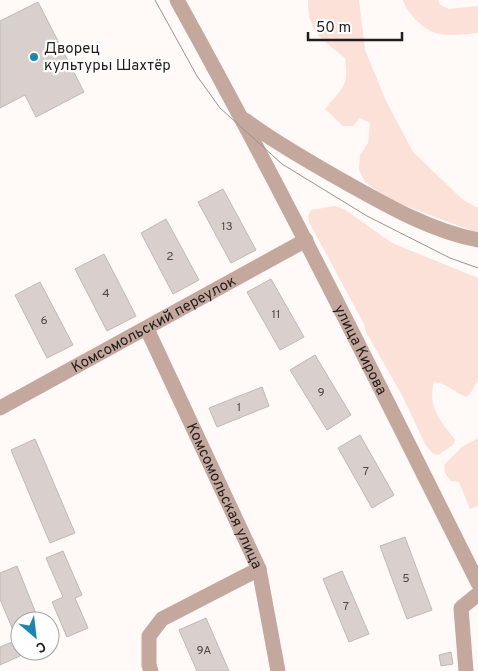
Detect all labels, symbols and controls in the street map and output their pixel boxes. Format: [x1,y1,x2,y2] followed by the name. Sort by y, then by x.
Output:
[308,10,402,42] scale bar
[316,19,351,38] text: 50 m
[44,40,171,76] place label: Дворец культуры Шахтёр
[28,51,40,63] marker: Дворец культуры Шахтёр
[221,219,233,235] house number: 13
[166,249,174,265] house number: 2
[68,272,240,378] street label: Комсомольский переулок
[102,286,110,302] house number: 4
[329,302,390,399] street label: улица Кирова
[272,307,280,323] house number: 11
[40,313,48,329] house number: 6
[317,385,325,401] house number: 9
[237,400,241,416] house number: 1
[181,420,266,573] street label: Комсомольская улица
[363,464,369,480] house number: 7
[402,571,410,587] house number: 5
[343,599,349,615] house number: 7
[10,611,60,661] north arrow
[32,637,48,656] text: С
[197,643,211,659] house number: 9А

